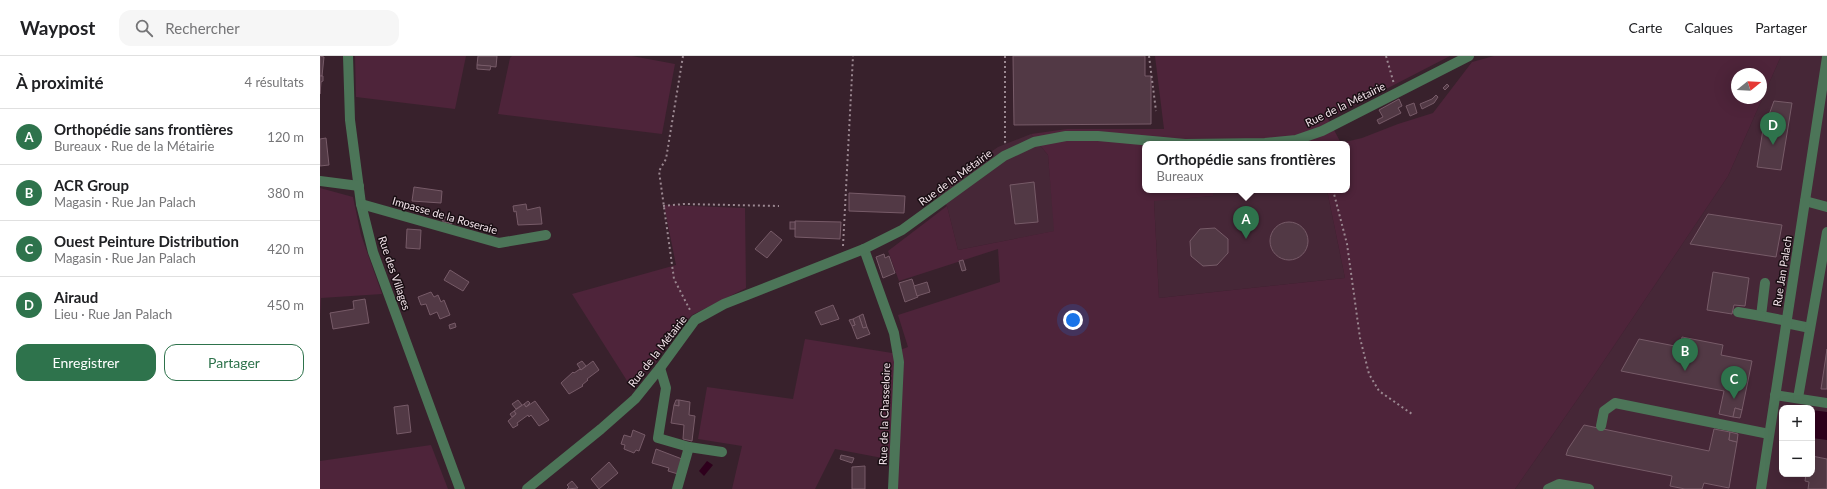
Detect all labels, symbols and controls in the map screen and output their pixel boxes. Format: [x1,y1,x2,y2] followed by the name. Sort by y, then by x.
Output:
[119,10,399,46] search box
[20,16,95,39] text: Waypost
[133,17,155,39] icon: search
[165,19,240,37] text: Rechercher
[1629,19,1662,36] text: Carte
[1684,19,1733,36] text: Calques
[1755,19,1807,36] text: Partager
[1731,68,1767,104] north arrow
[16,72,104,93] text: À proximité
[245,74,304,90] text: 4 résultats
[1303,79,1387,129] street label: Rue de la Métairie
[1760,112,1786,145] pin: D
[54,120,233,138] text: Orthopédie sans frontières
[24,129,34,145] text: A
[267,129,304,145] text: 120 m
[54,138,214,154] text: Bureaux · Rue de la Métairie
[1142,141,1350,193] popup
[916,146,994,208] street label: Rue de la Métairie
[1156,150,1336,168] text: Orthopédie sans frontières
[1156,168,1204,184] text: Bureaux
[54,176,129,194] text: ACR Group
[25,185,33,201] text: B
[267,185,304,201] text: 380 m
[54,194,196,210] text: Magasin · Rue Jan Palach
[391,194,499,236] street label: Impasse de la Roseraie
[1233,206,1259,239] pin: A
[54,232,239,250] text: Ouest Peinture Distribution
[376,234,414,312] street label: Rue des Villages
[1770,235,1794,307] street label: Rue Jan Palach
[25,241,33,257] text: C
[267,241,304,257] text: 420 m
[54,250,196,266] text: Magasin · Rue Jan Palach
[54,288,98,306] text: Airaud
[24,297,34,313] text: D
[267,297,304,313] text: 450 m
[54,306,172,322] text: Lieu · Rue Jan Palach
[1063,310,1083,330] your location
[625,312,689,389] street label: Rue de la Métairie
[1672,338,1698,371] pin: B
[16,344,156,381] button: Enregistrer
[164,344,304,381] button: Partager
[876,362,892,465] street label: Rue de la Chasseloire
[1721,366,1747,399] pin: C
[1779,405,1815,477] map controls
[1779,405,1815,441] button: +
[1779,441,1815,477] button: −

